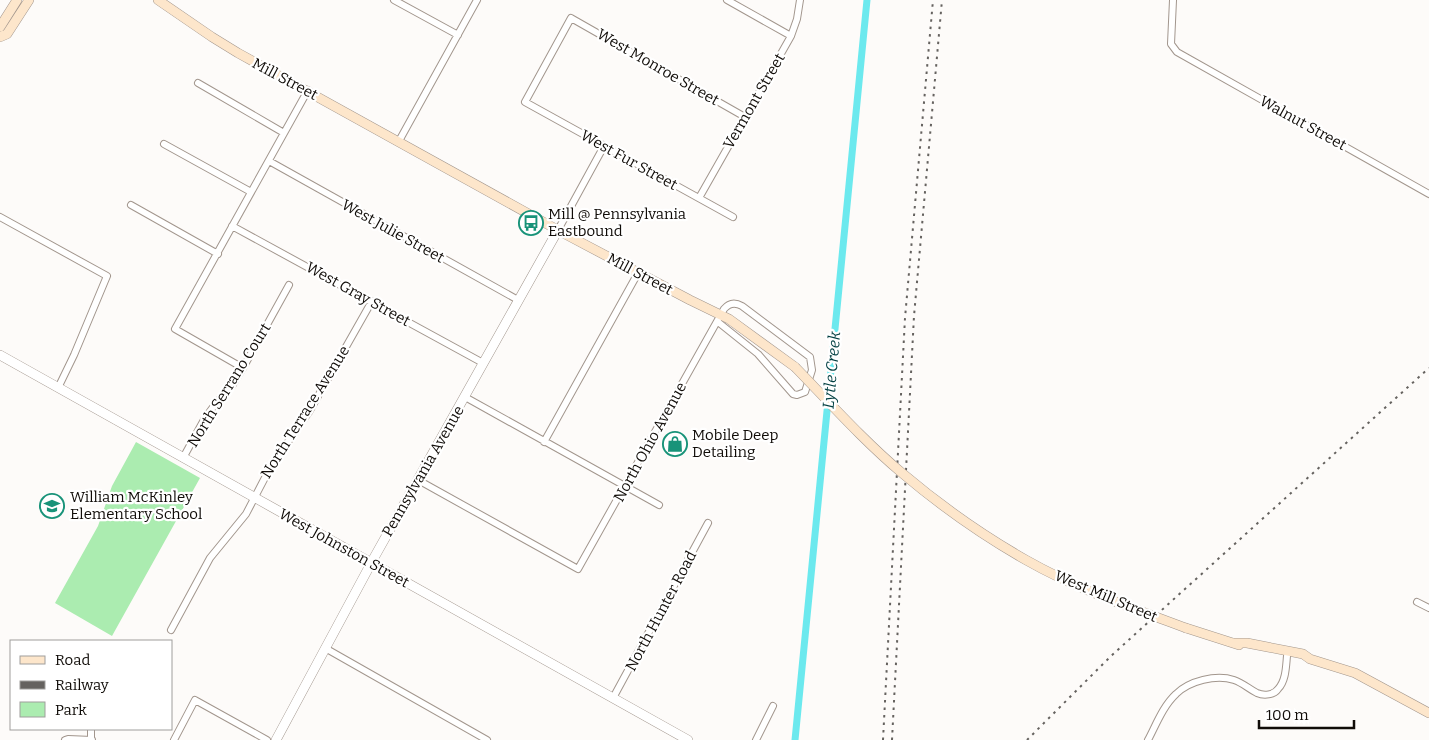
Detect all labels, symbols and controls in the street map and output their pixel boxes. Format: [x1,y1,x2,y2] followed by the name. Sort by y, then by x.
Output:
[594,25,723,110] street label: West Monroe Street
[719,50,789,152] street label: Vermont Street
[249,54,321,104] street label: Mill Street
[1257,92,1350,154] street label: Walnut Street
[578,126,681,194] street label: West Fur Street
[339,195,448,267] street label: West Julie Street
[548,205,686,240] place label: Mill @ Pennsylvania Eastbound
[518,210,544,236] bus stop icon: Mill @ Pennsylvania Eastbound
[604,249,676,299] street label: Mill Street
[303,258,414,330] street label: West Gray Street
[184,319,275,450] street label: North Serrano Court
[819,330,844,409] water label: Lytle Creek
[257,342,353,482] street label: North Terrace Avenue
[610,379,690,505] street label: North Ohio Avenue
[378,402,468,540] street label: Pennsylvania Avenue
[692,426,779,461] place label: Mobile Deep Detailing
[662,431,688,457] shop icon: Mobile Deep Detailing
[70,488,202,523] place label: William McKinley Elementary School
[39,493,65,519] school or university icon: William McKinley Elementary School
[276,505,413,592] street label: West Johnston Street
[622,548,700,674] street label: North Hunter Road
[1052,566,1161,626] street label: West Mill Street
[10,640,172,730] legend
[55,651,90,669] text: Road
[55,676,109,694] text: Railway
[1259,698,1354,730] scale bar
[55,701,87,719] text: Park
[1266,706,1309,724] text: 100 m

